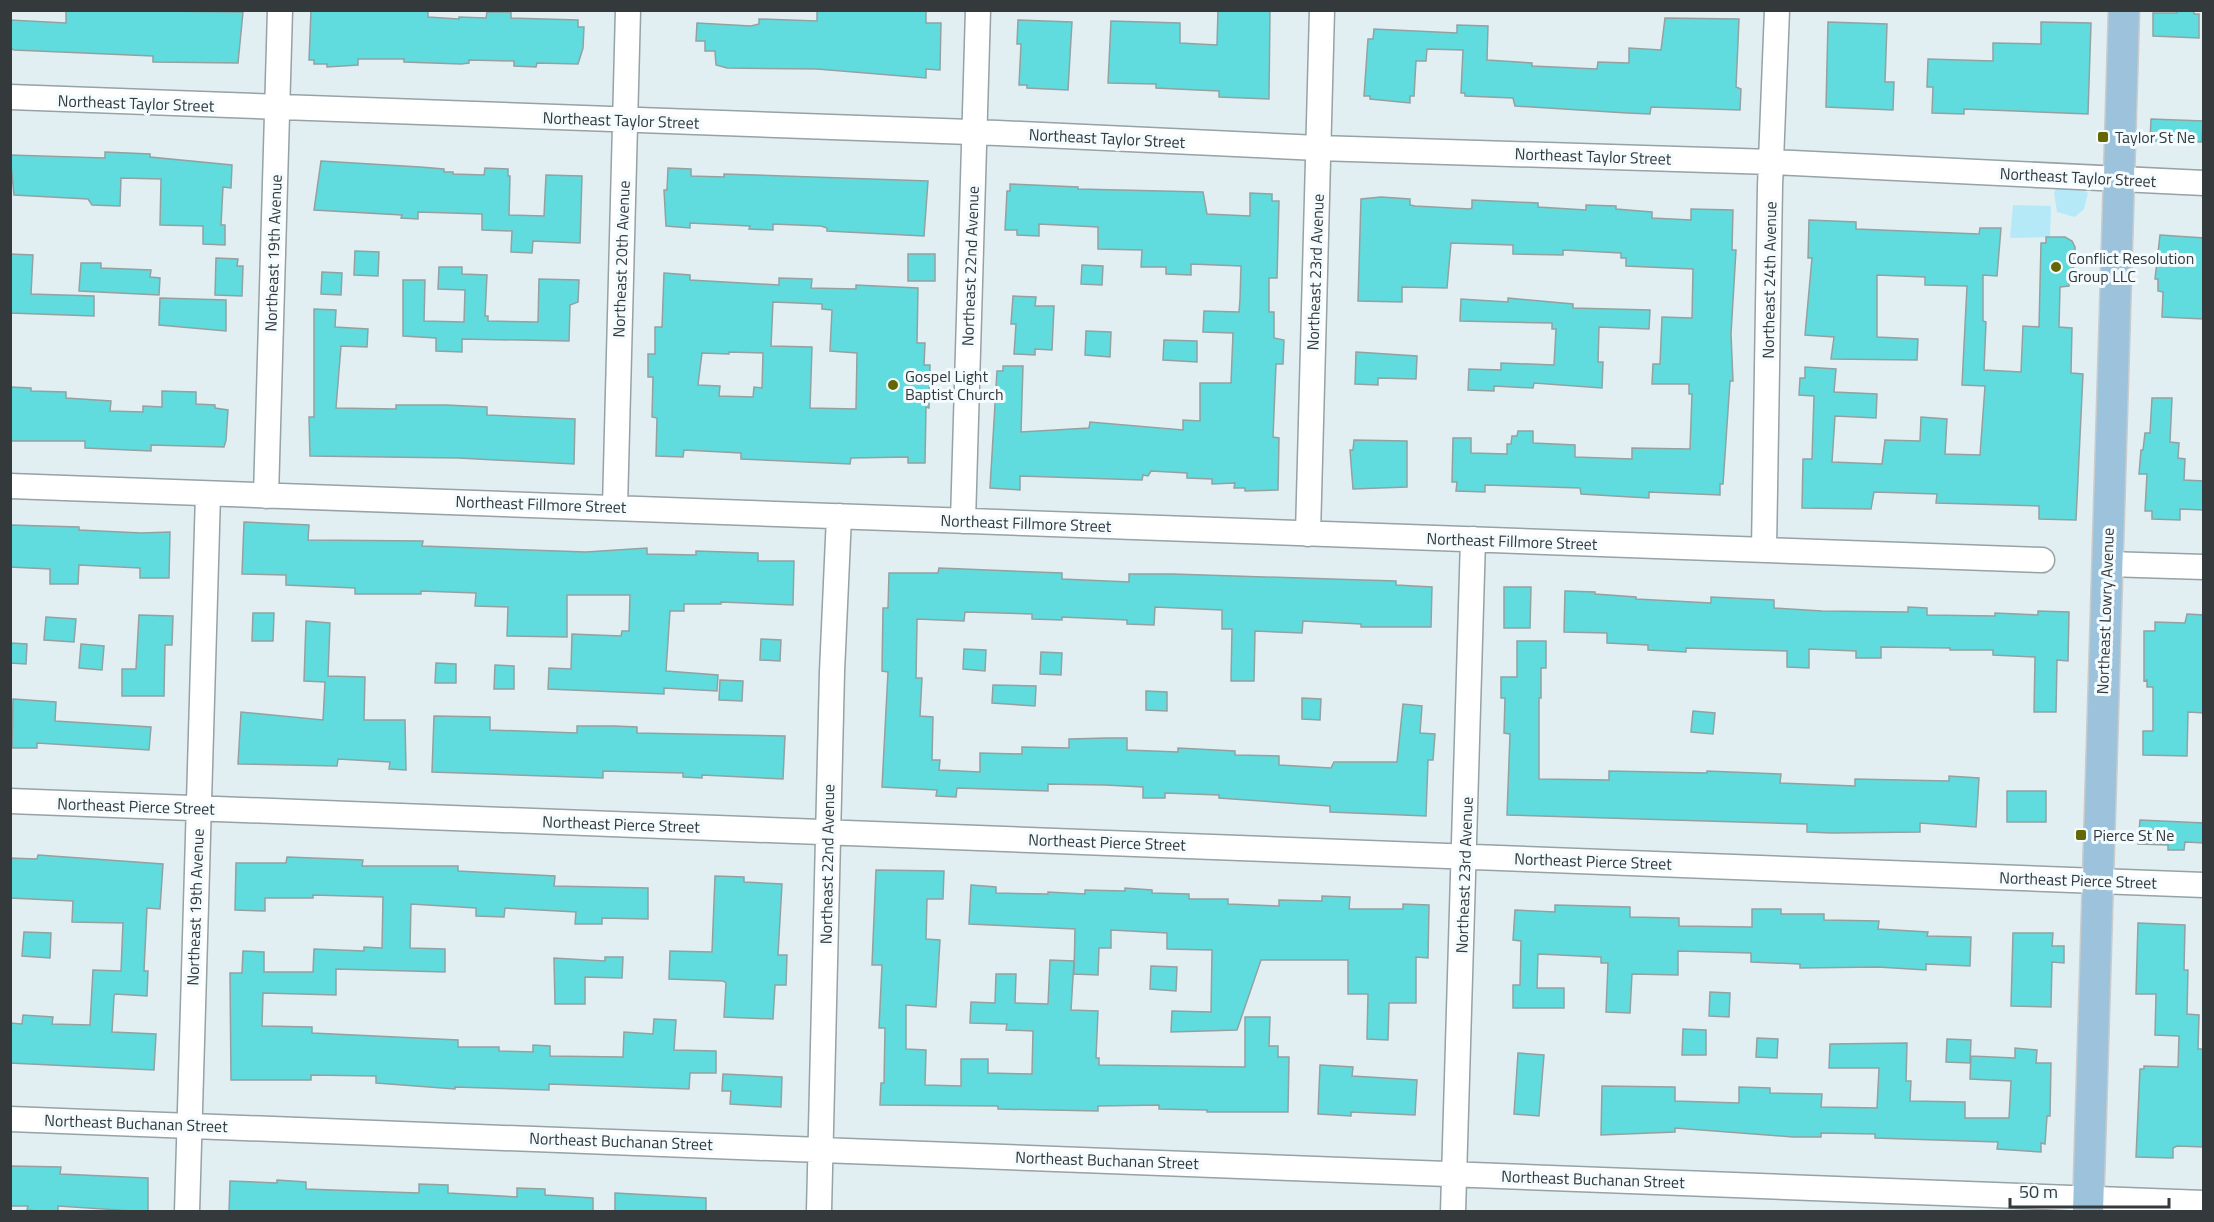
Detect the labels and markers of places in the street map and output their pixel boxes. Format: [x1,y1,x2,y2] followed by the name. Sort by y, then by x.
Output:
[2115,125,2195,149] place label: Taylor St Ne
[2096,130,2110,144] marker: Taylor St Ne
[2068,246,2194,288] place label: Conflict Resolution Group LLC
[2049,260,2063,274] marker: Conflict Resolution Group LLC
[905,364,1004,406] place label: Gospel Light Baptist Church
[886,378,900,392] marker: Gospel Light Baptist Church
[2093,823,2174,847] place label: Pierce St Ne
[2074,828,2088,842] marker: Pierce St Ne

